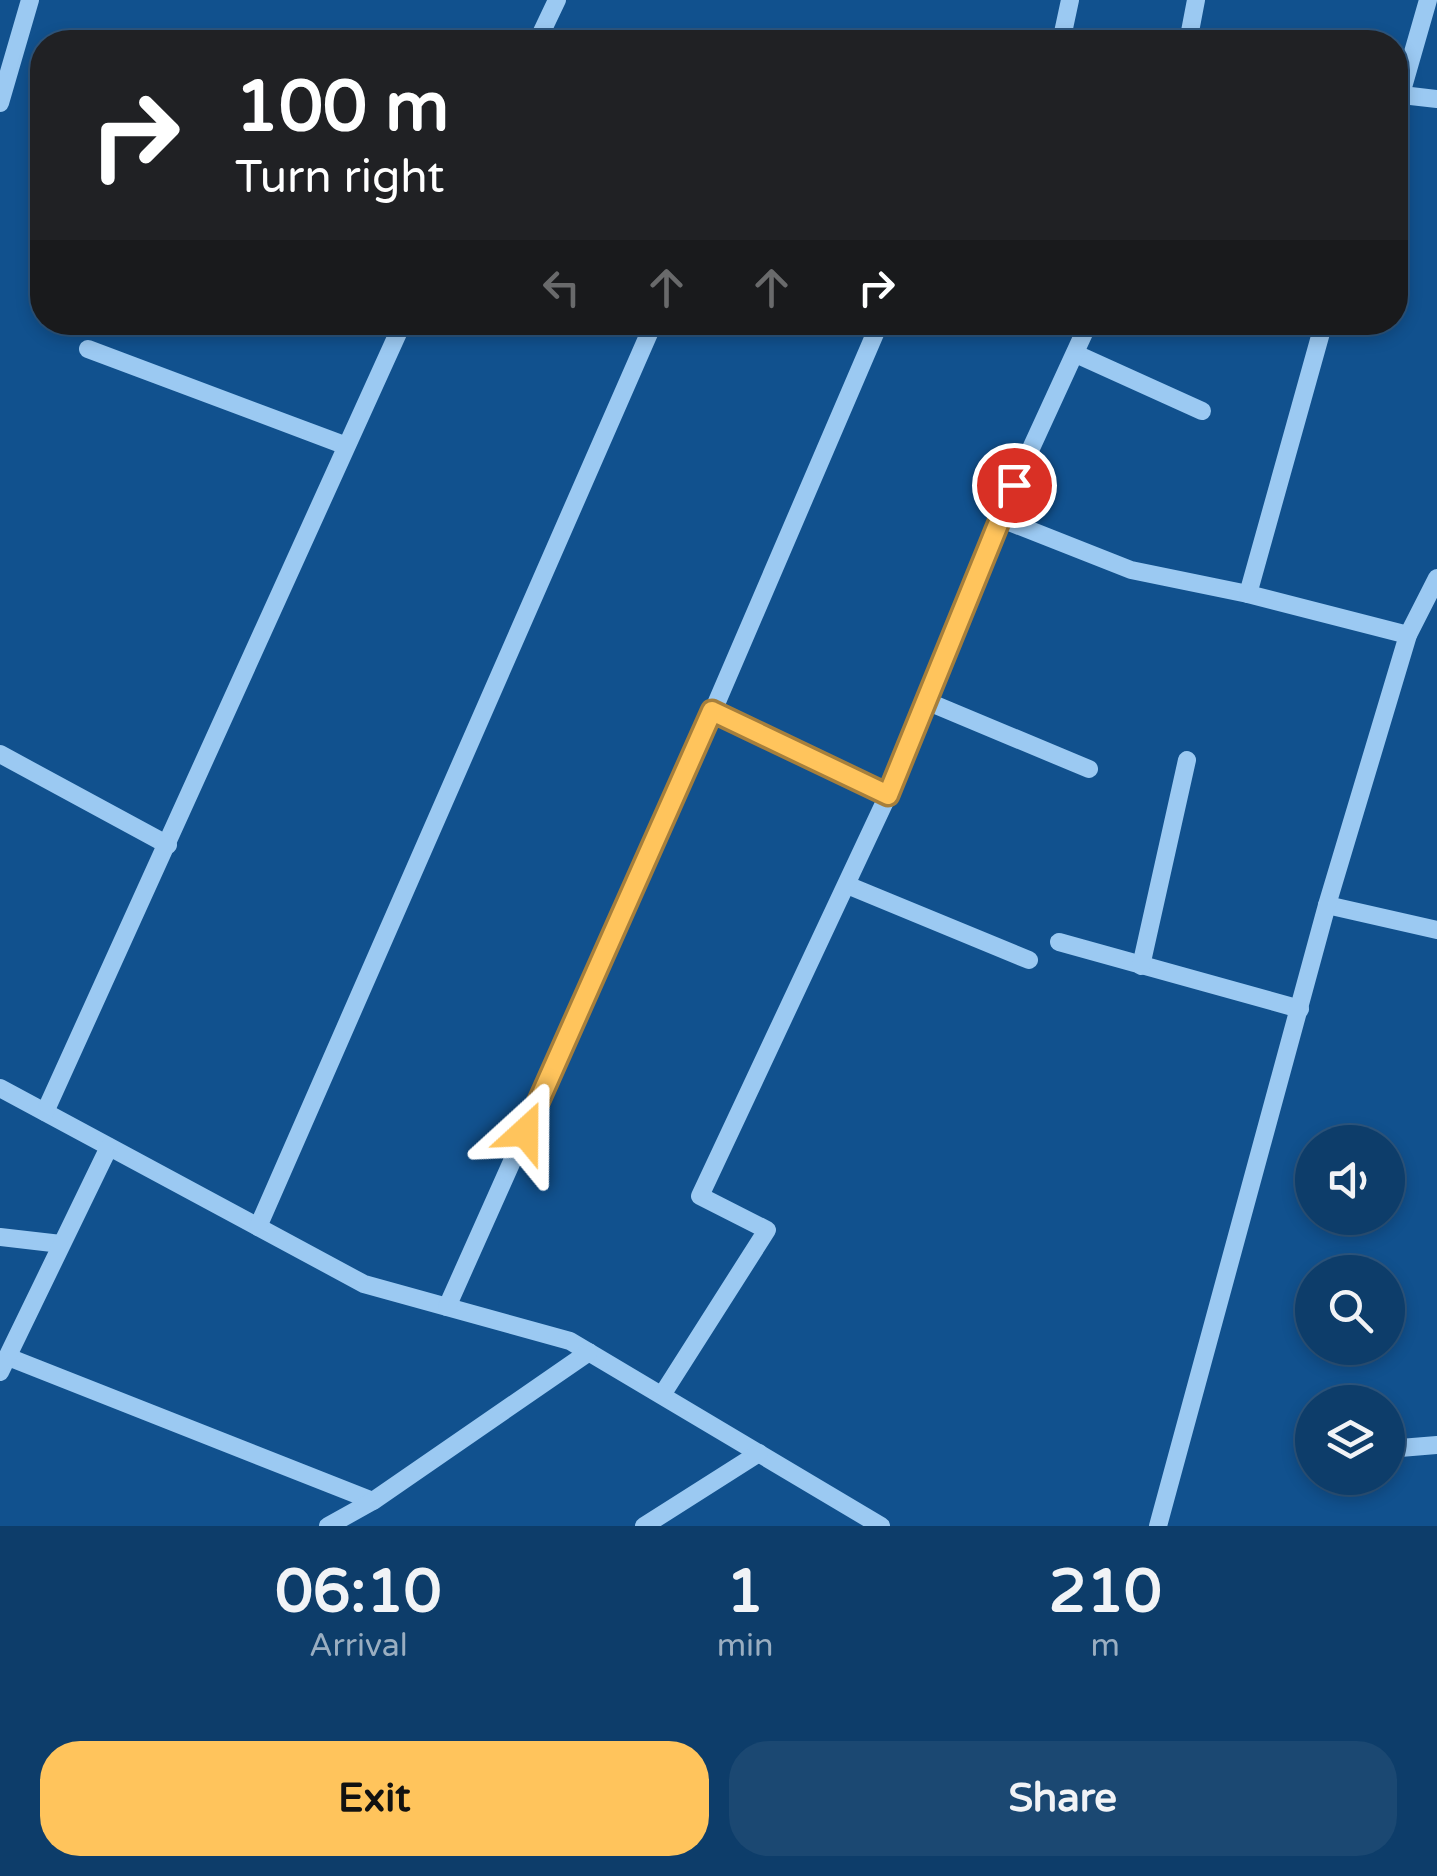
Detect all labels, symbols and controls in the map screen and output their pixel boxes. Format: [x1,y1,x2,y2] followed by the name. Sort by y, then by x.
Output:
[235,66,449,150] text: 100 m
[70,70,200,200] icon: right
[235,151,444,205] text: Turn right
[534,260,589,315] icon: left
[639,260,694,315] icon: ahead
[744,260,799,315] icon: ahead
[849,260,904,315] icon: right
[972,443,1057,528] pin
[987,458,1042,513] icon: arrive
[473,1080,577,1184] position arrow
[1295,1125,1405,1495] map controls
[1295,1125,1405,1235] button: sound
[1295,1255,1405,1365] button: search
[1295,1385,1405,1495] button: layers
[275,1556,442,1628] text: 06:10
[726,1556,764,1628] text: 1
[1049,1556,1162,1628] text: 210
[309,1627,408,1665] text: Arrival
[717,1627,774,1665] text: min
[1091,1627,1120,1665] text: m
[40,1741,709,1856] button: Exit
[729,1741,1397,1856] button: Share

